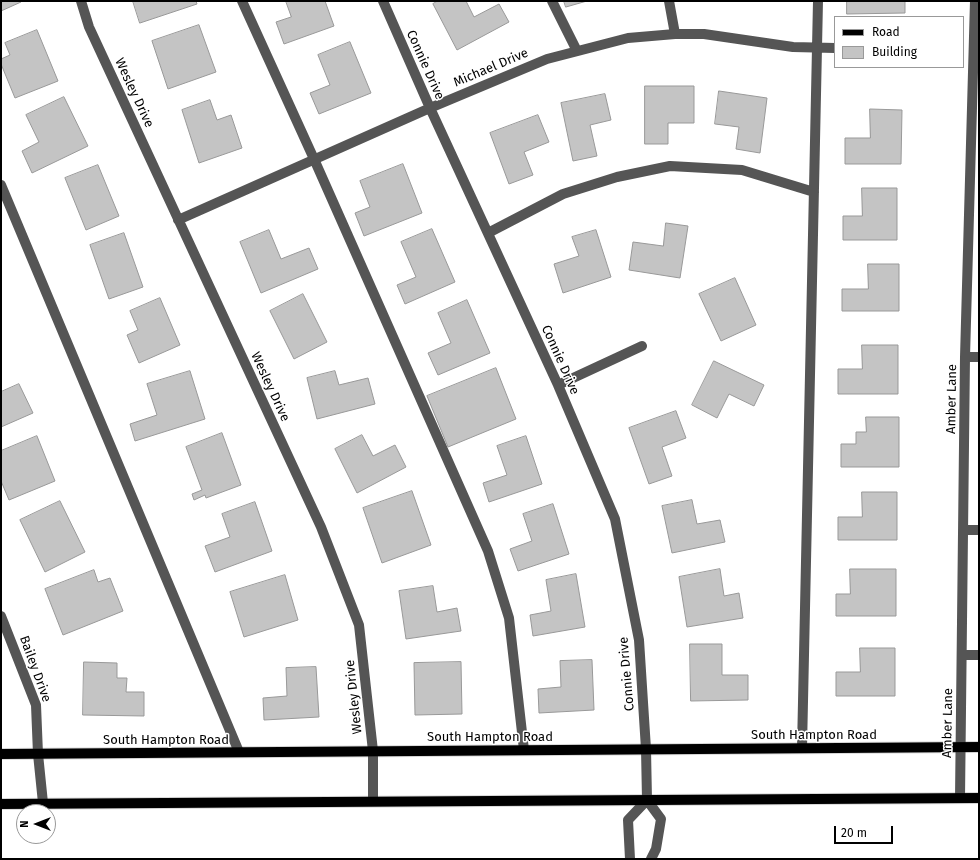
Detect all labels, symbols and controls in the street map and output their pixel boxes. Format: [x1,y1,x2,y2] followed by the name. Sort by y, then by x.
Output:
[834,16,964,68] legend
[872,25,900,39] text: Road
[403,28,447,102] street label: Connie Drive
[451,45,531,91] street label: Michael Drive
[872,45,917,59] text: Building
[111,56,157,130] street label: Wesley Drive
[538,323,582,397] street label: Connie Drive
[247,350,293,424] street label: Wesley Drive
[944,364,960,434] street label: Amber Lane
[16,634,54,704] street label: Bailey Drive
[616,636,638,712] street label: Connie Drive
[342,659,366,735] street label: Wesley Drive
[940,688,956,758] street label: Amber Lane
[751,727,877,743] street label: South Hampton Road
[427,729,553,745] street label: South Hampton Road
[103,732,229,748] street label: South Hampton Road
[16,804,56,844] north arrow
[836,818,895,844] scale bar
[18,820,31,828] text: N
[841,826,867,840] text: 20 m

